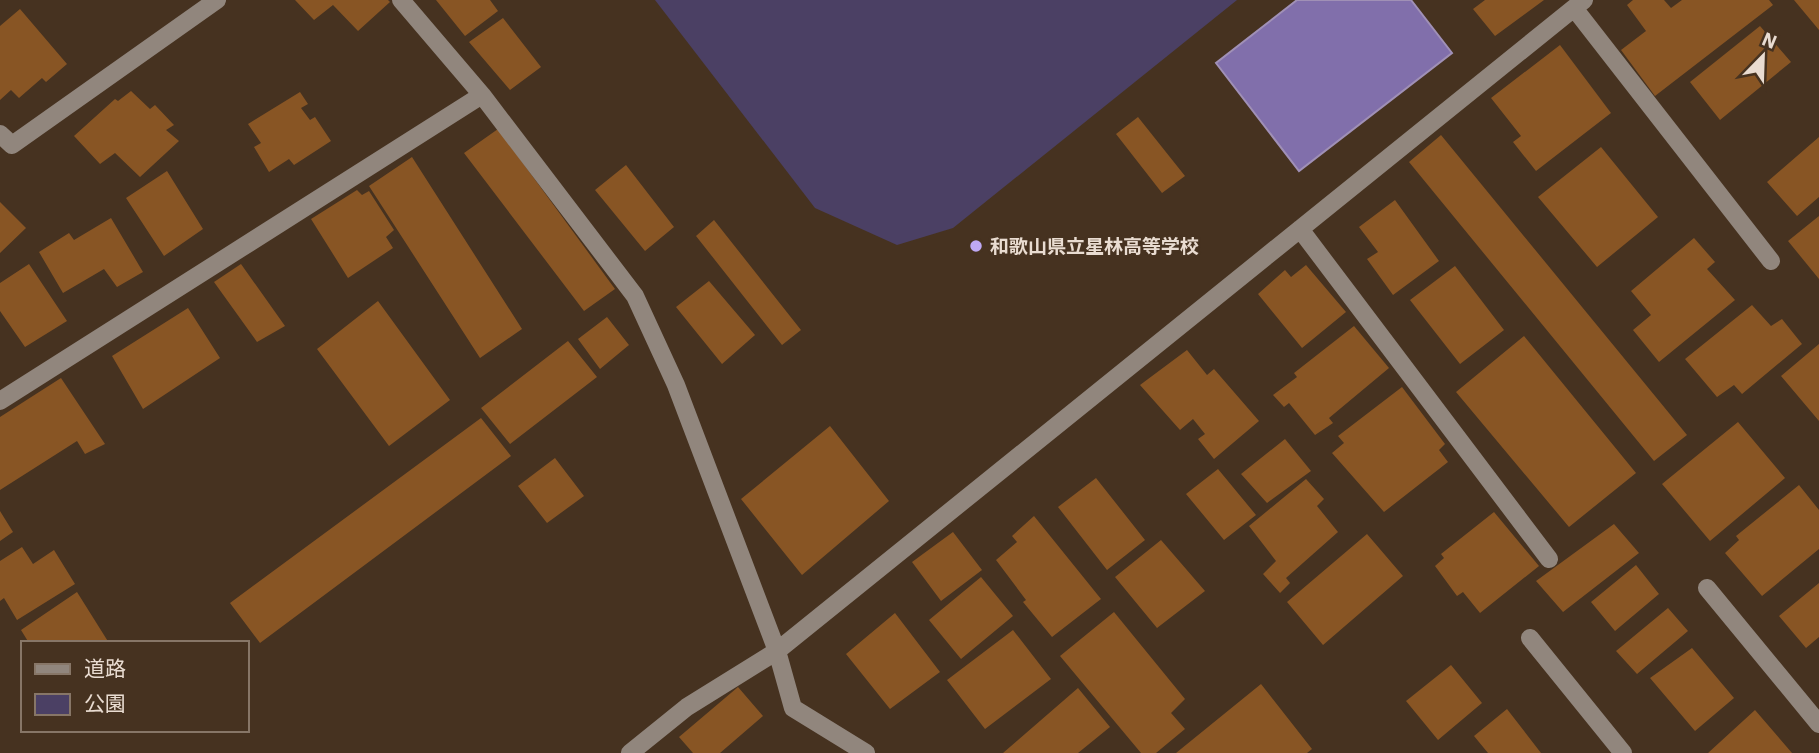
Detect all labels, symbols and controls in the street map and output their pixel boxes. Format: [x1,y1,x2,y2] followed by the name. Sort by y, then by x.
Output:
[1728,21,1798,91] north arrow
[1759,27,1781,54] text: N
[990,234,1199,258] place label: 和歌山県立星林高等学校
[968,238,984,254] marker: 和歌山県立星林高等学校
[21,641,248,732] legend
[84,654,126,682] text: 道路
[84,689,126,717] text: 公園

